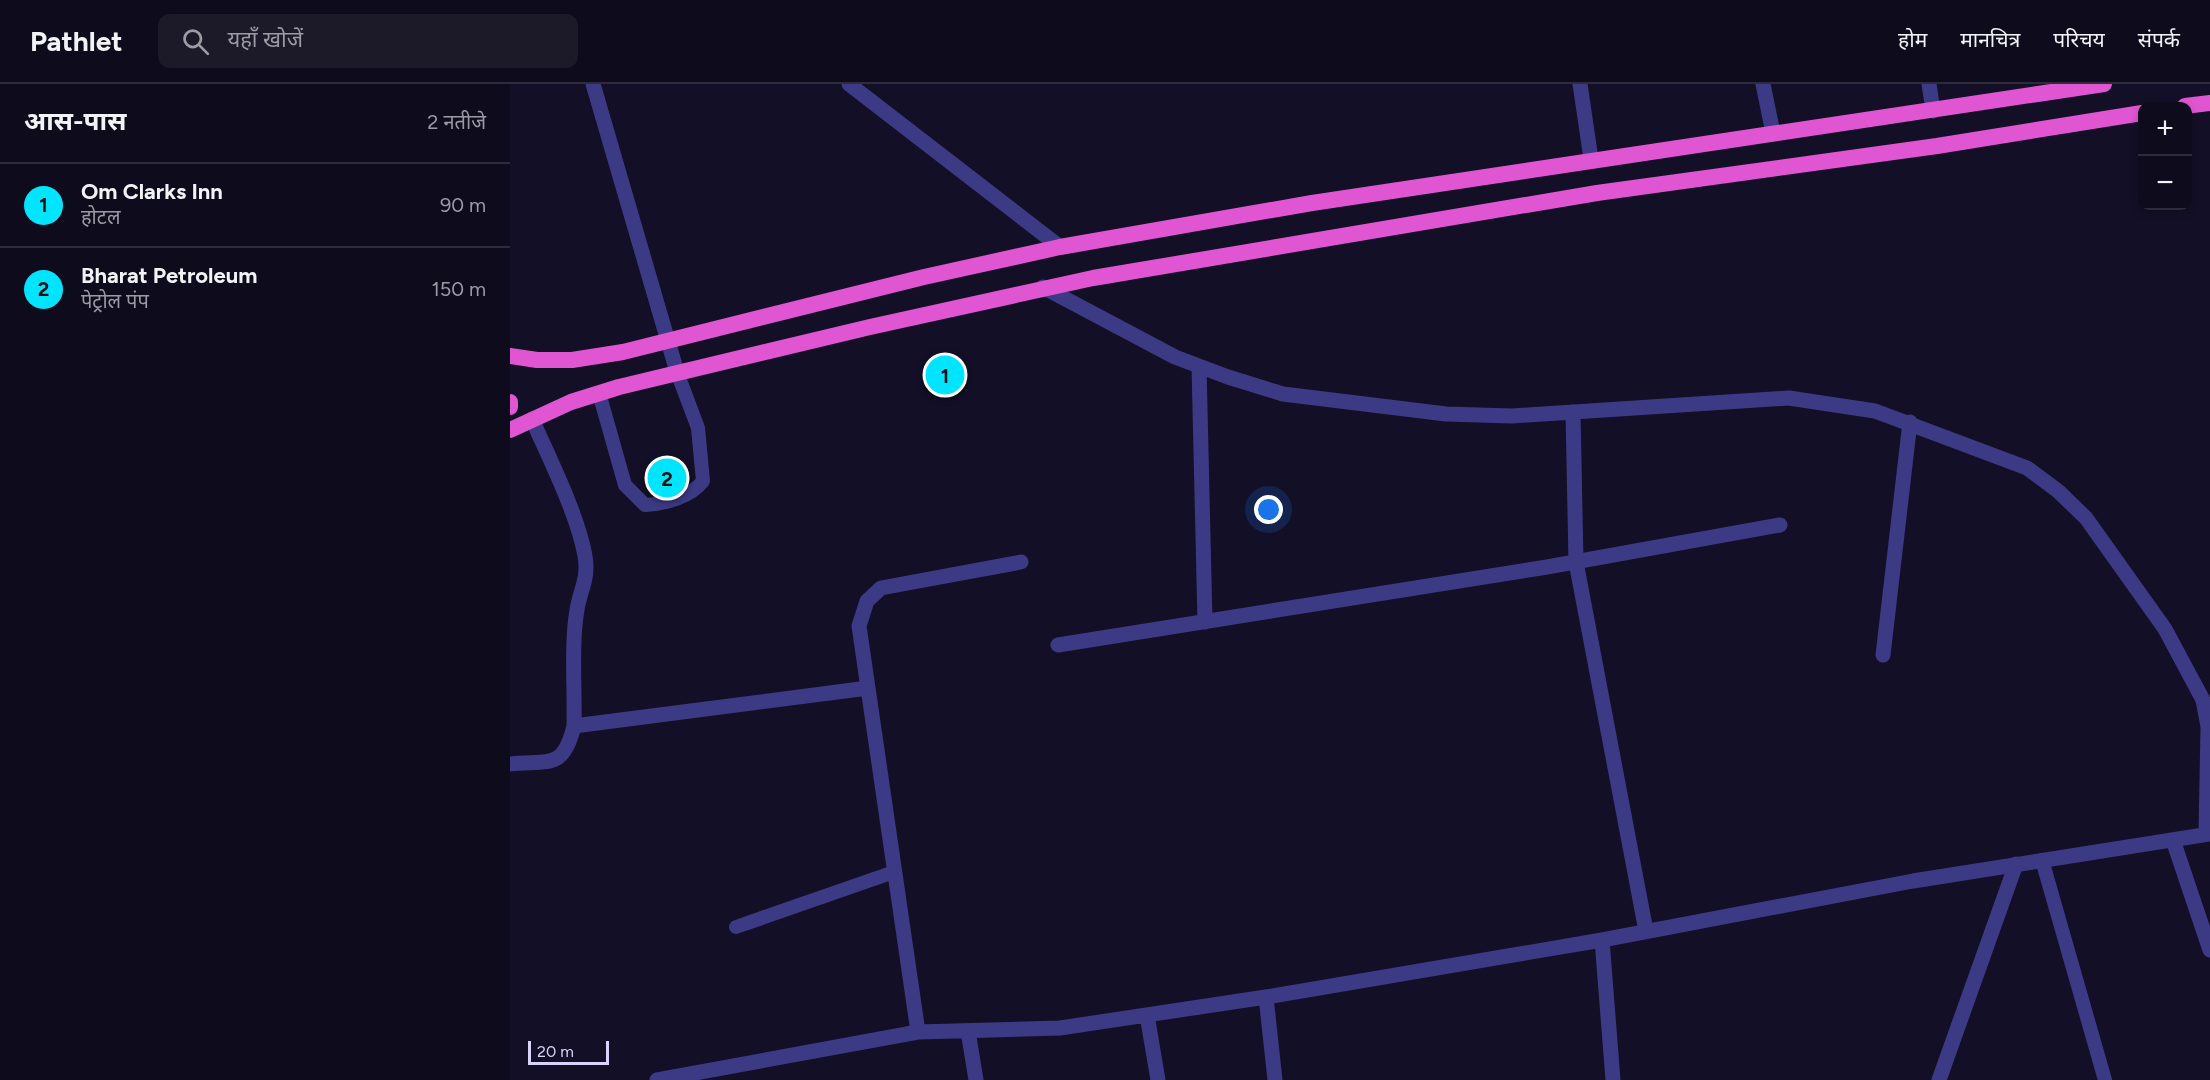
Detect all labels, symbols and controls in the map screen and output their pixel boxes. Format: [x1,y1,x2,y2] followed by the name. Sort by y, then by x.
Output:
[158,14,578,68] search box
[30,24,122,58] text: Pathlet
[179,25,212,58] icon: search
[227,26,303,53] text: यहाँ खोजें
[1898,27,1927,52] text: होम
[1960,27,2020,52] text: मानचित्र
[2053,27,2105,52] text: परिचय
[2138,27,2180,52] text: संपर्क
[2138,102,2192,210] map controls
[2138,102,2192,156] button: +
[24,105,126,137] text: आस-पास
[427,110,486,134] text: 2 नतीजे
[2138,156,2192,210] button: −
[81,178,223,205] text: Om Clarks Inn
[39,193,48,217] text: 1
[440,193,486,217] text: 90 m
[81,205,120,229] text: होटल
[81,262,257,289] text: Bharat Petroleum
[38,277,49,301] text: 2
[431,277,486,301] text: 150 m
[81,289,149,313] text: पेट्रोल पंप
[926,352,964,398] pin: 1
[648,456,686,500] pin: 2
[1254,495,1283,524] your location
[528,1038,609,1066] scale bar
[537,1042,574,1061] text: 20 m

